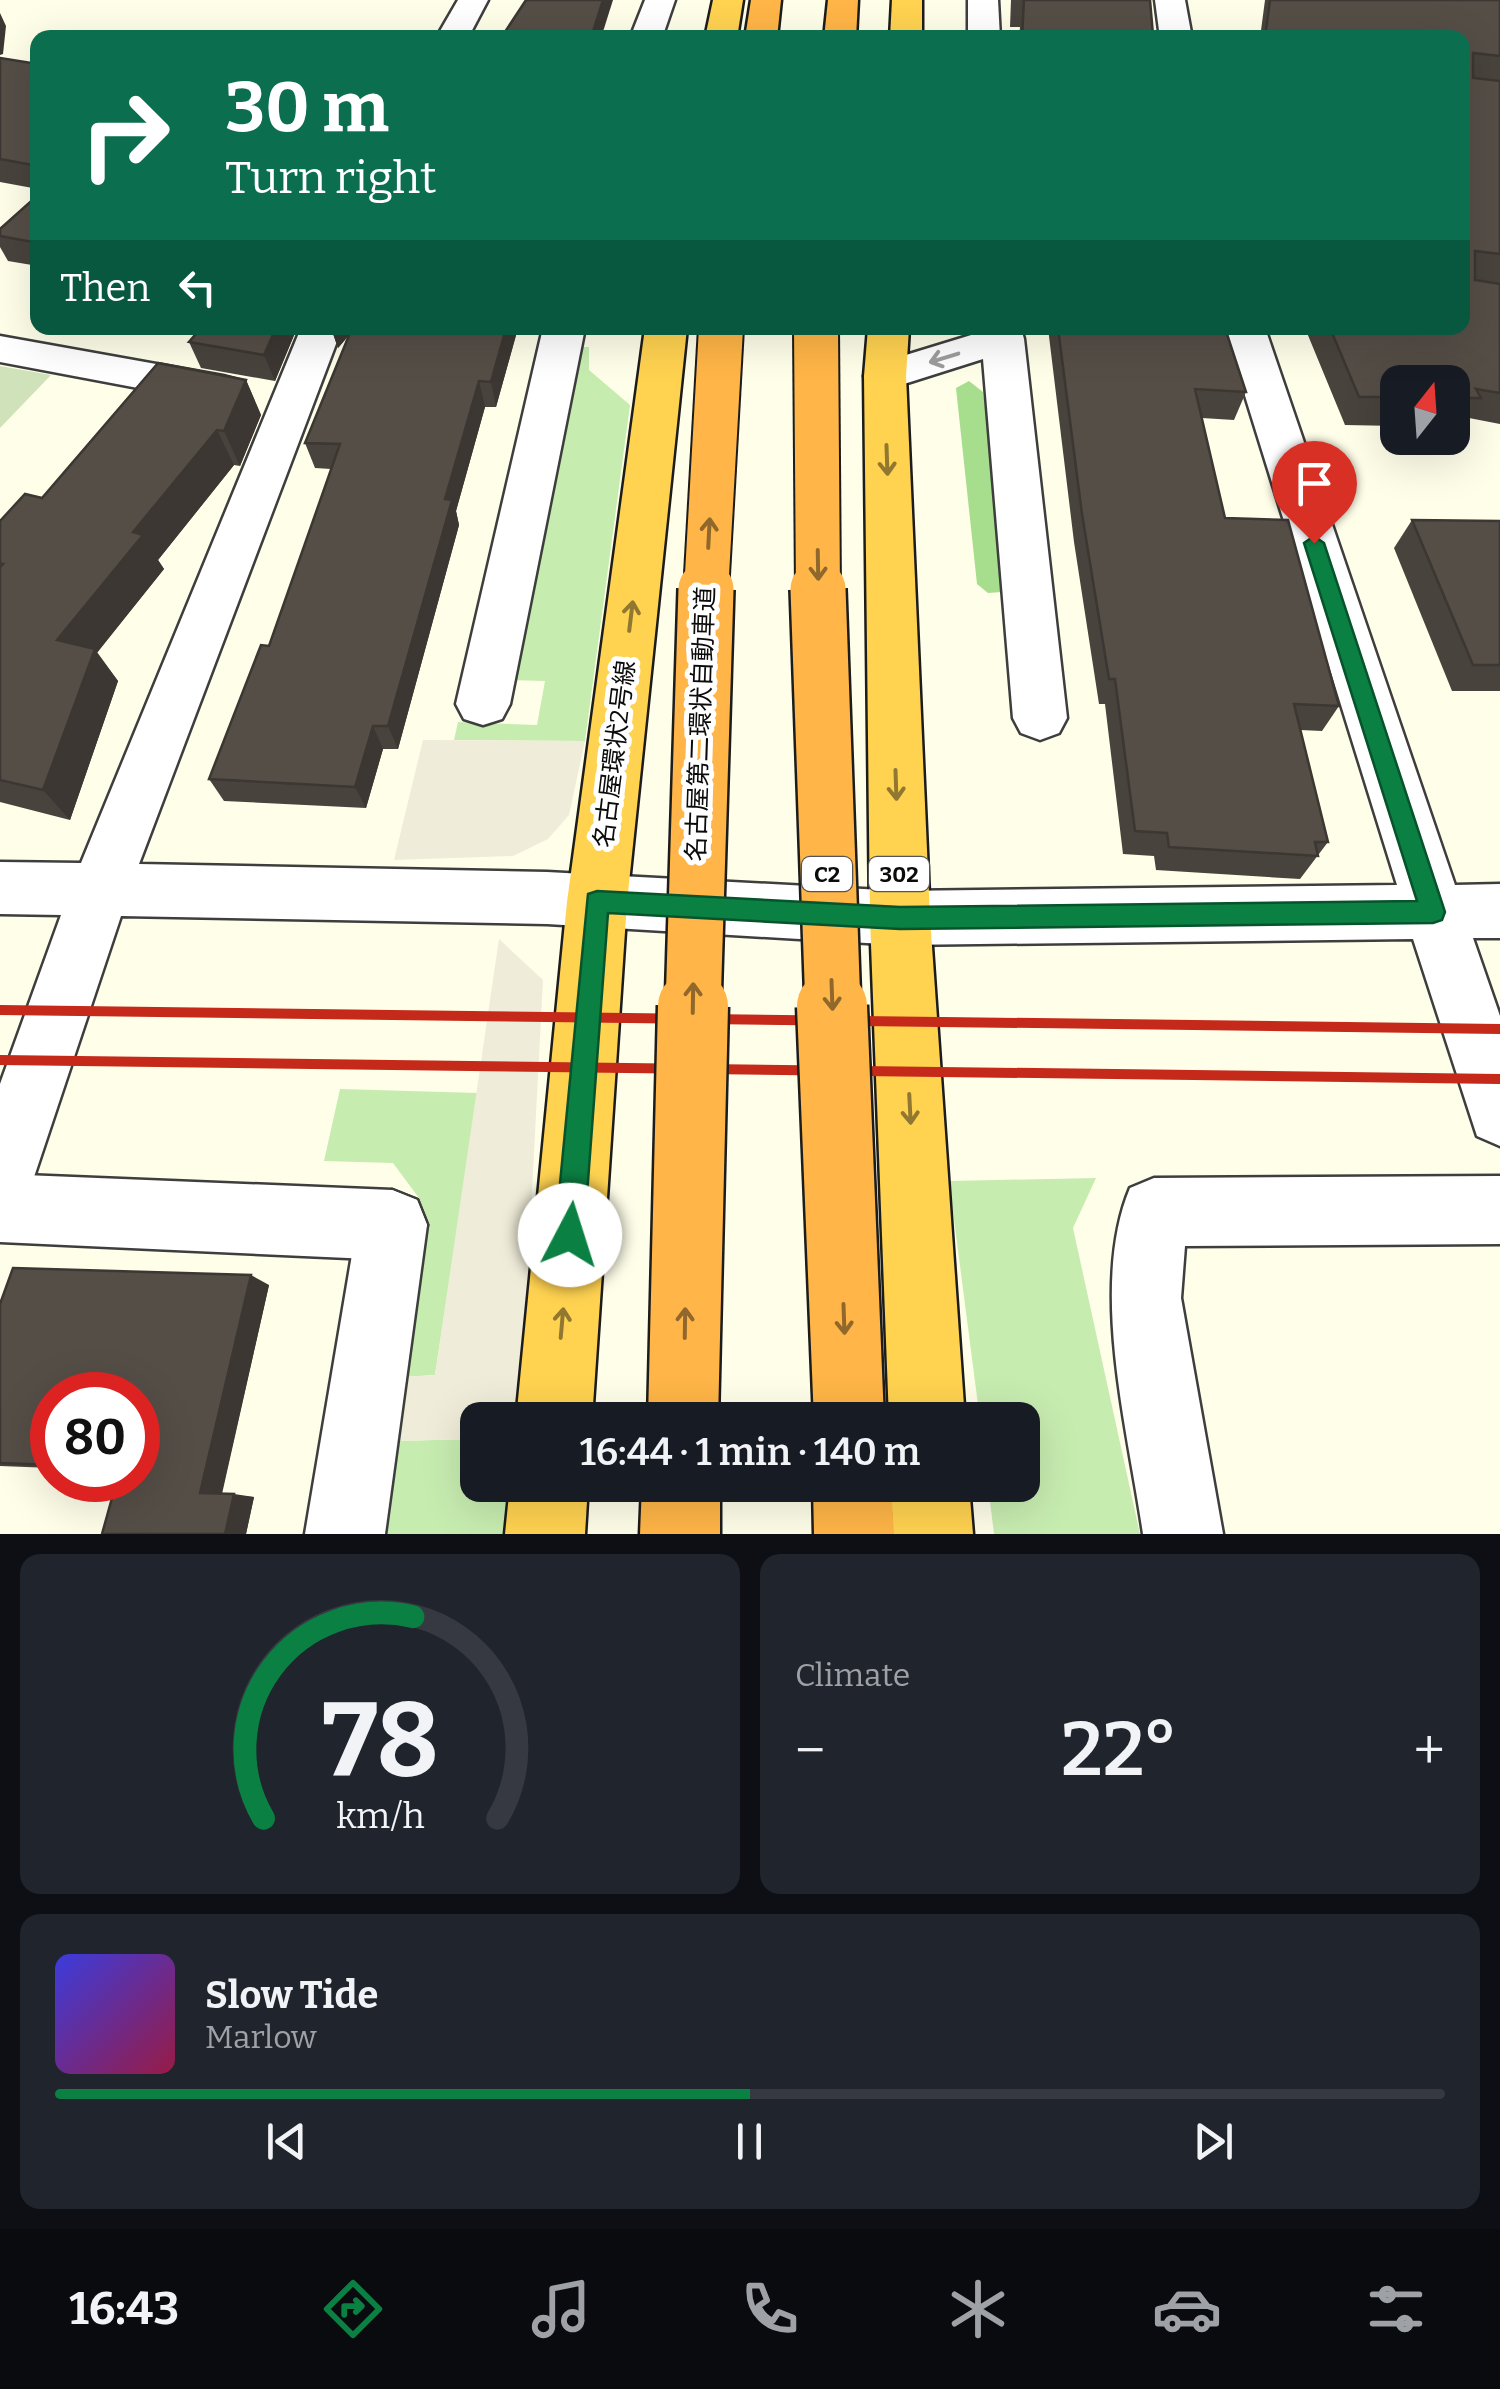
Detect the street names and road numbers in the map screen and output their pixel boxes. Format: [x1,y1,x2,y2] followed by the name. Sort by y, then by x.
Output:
[681,586,721,862] street label: 名古屋第二環状自動車道
[589,659,641,849] street label: 名古屋環状2号線
[802,857,852,891] road number: C2
[869,857,929,891] road number: 302

